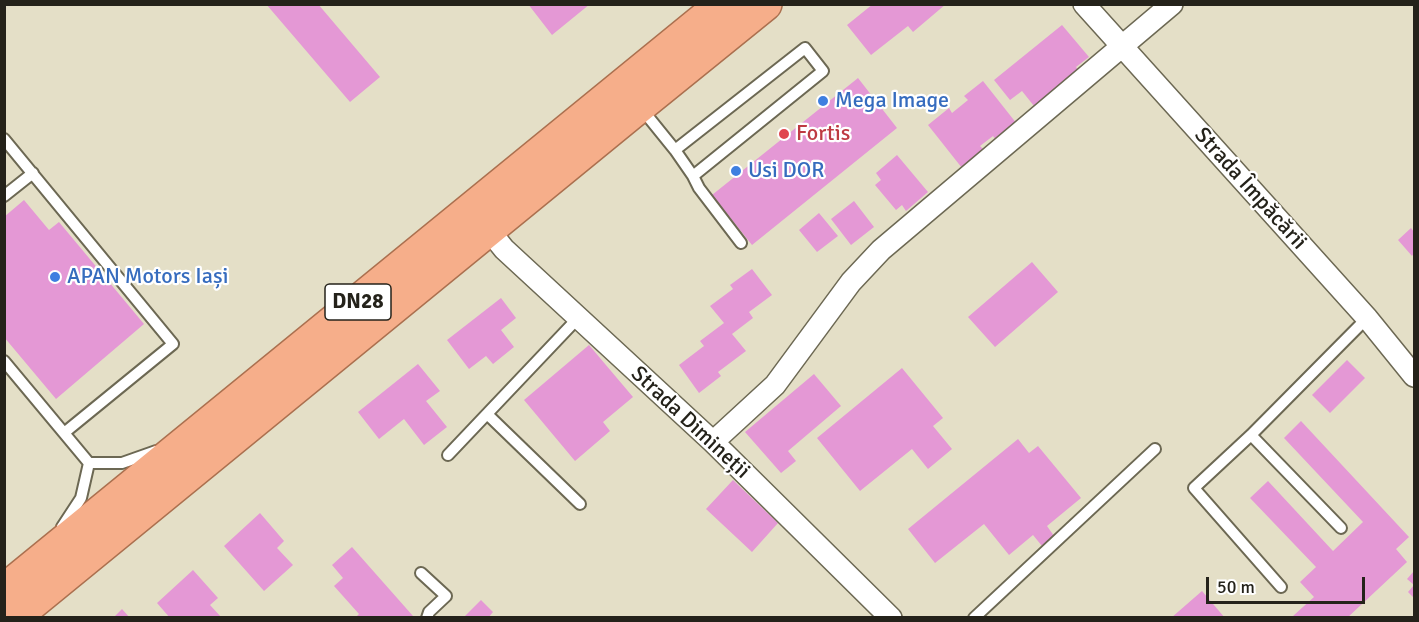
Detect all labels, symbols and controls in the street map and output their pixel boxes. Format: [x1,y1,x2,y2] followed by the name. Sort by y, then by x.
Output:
[835,88,949,114] place label: Mega Image
[816,94,830,108] marker: Mega Image
[796,121,850,147] place label: Fortis
[1188,122,1312,256] street label: Strada Împăcării
[777,127,791,141] marker: Fortis
[748,158,825,184] place label: Usi DOR
[729,164,743,178] marker: Usi DOR
[67,264,229,290] place label: APAN Motors Iași
[48,270,62,284] marker: APAN Motors Iași
[325,284,391,320] road number: DN28
[625,361,755,485] street label: Strada Dimineții
[1209,565,1368,603] scale bar
[1217,576,1255,598] text: 50 m

